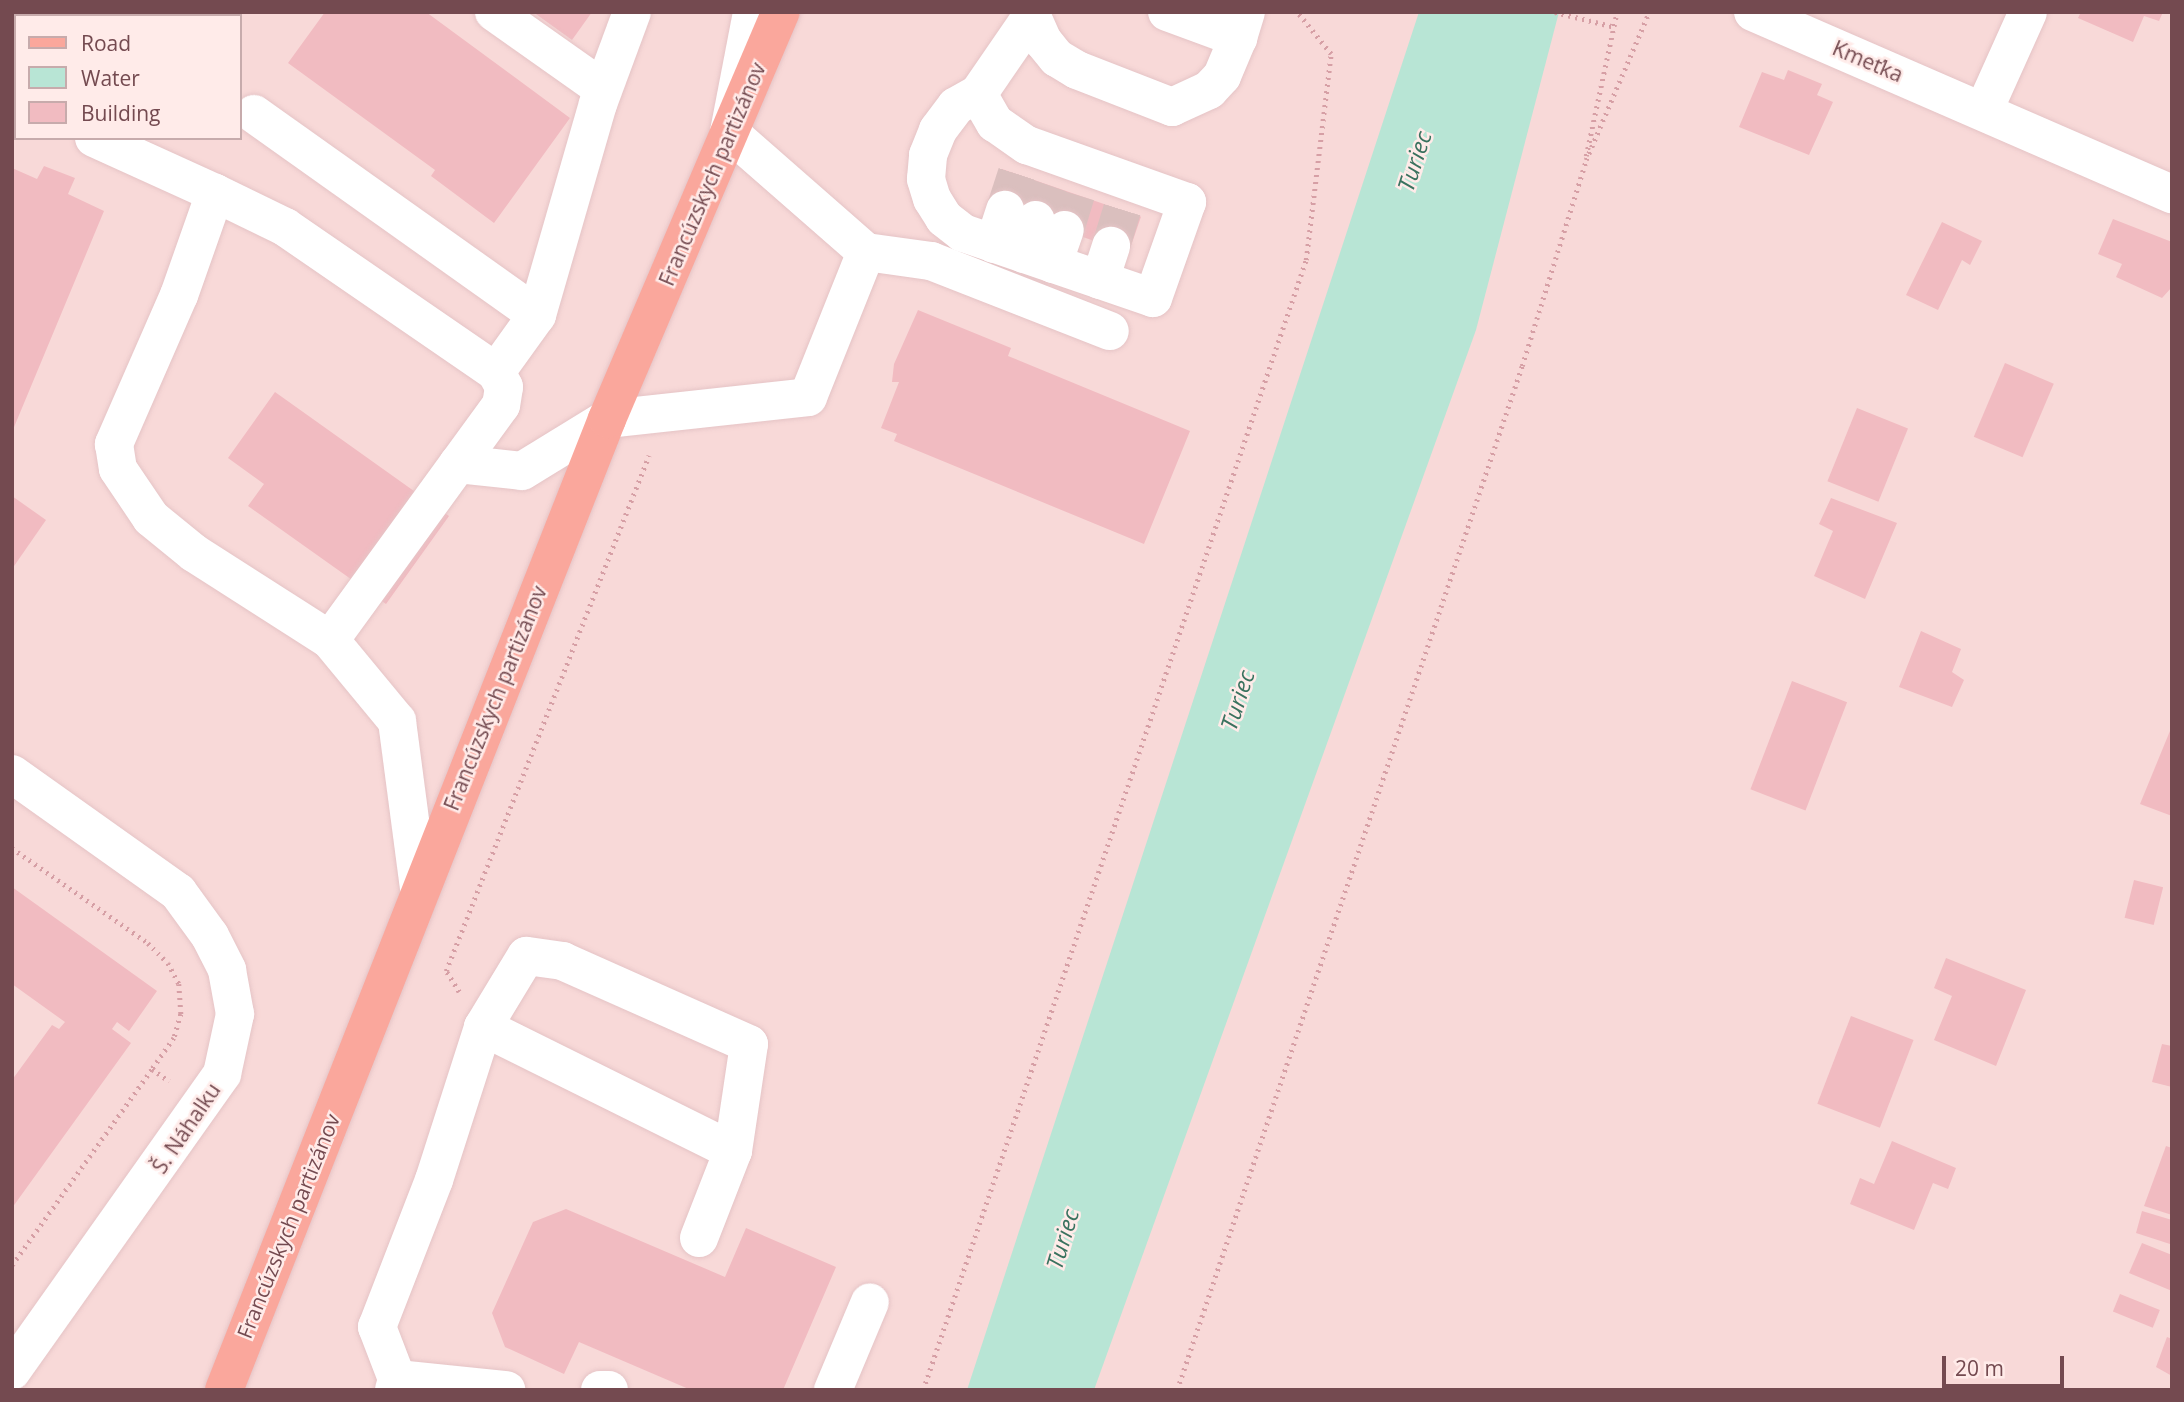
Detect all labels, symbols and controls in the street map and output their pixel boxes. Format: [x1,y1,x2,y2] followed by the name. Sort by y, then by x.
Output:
[14,14,242,140] legend
[81,29,131,57] text: Road
[1829,35,1907,87] street label: Kmeťka
[653,59,771,289] street label: Francúzskych partizánov
[81,64,140,92] text: Water
[81,99,160,127] text: Building
[1391,127,1437,195] water label: Turiec
[438,582,552,814] street label: Francúzskych partizánov
[1214,666,1260,734] water label: Turiec
[147,1078,225,1178] street label: Š. Náhalku
[231,1110,345,1342] street label: Francúzskych partizánov
[1040,1206,1084,1272] water label: Turiec
[1946,1342,2068,1386] scale bar
[1955,1354,2004,1382] text: 20 m

